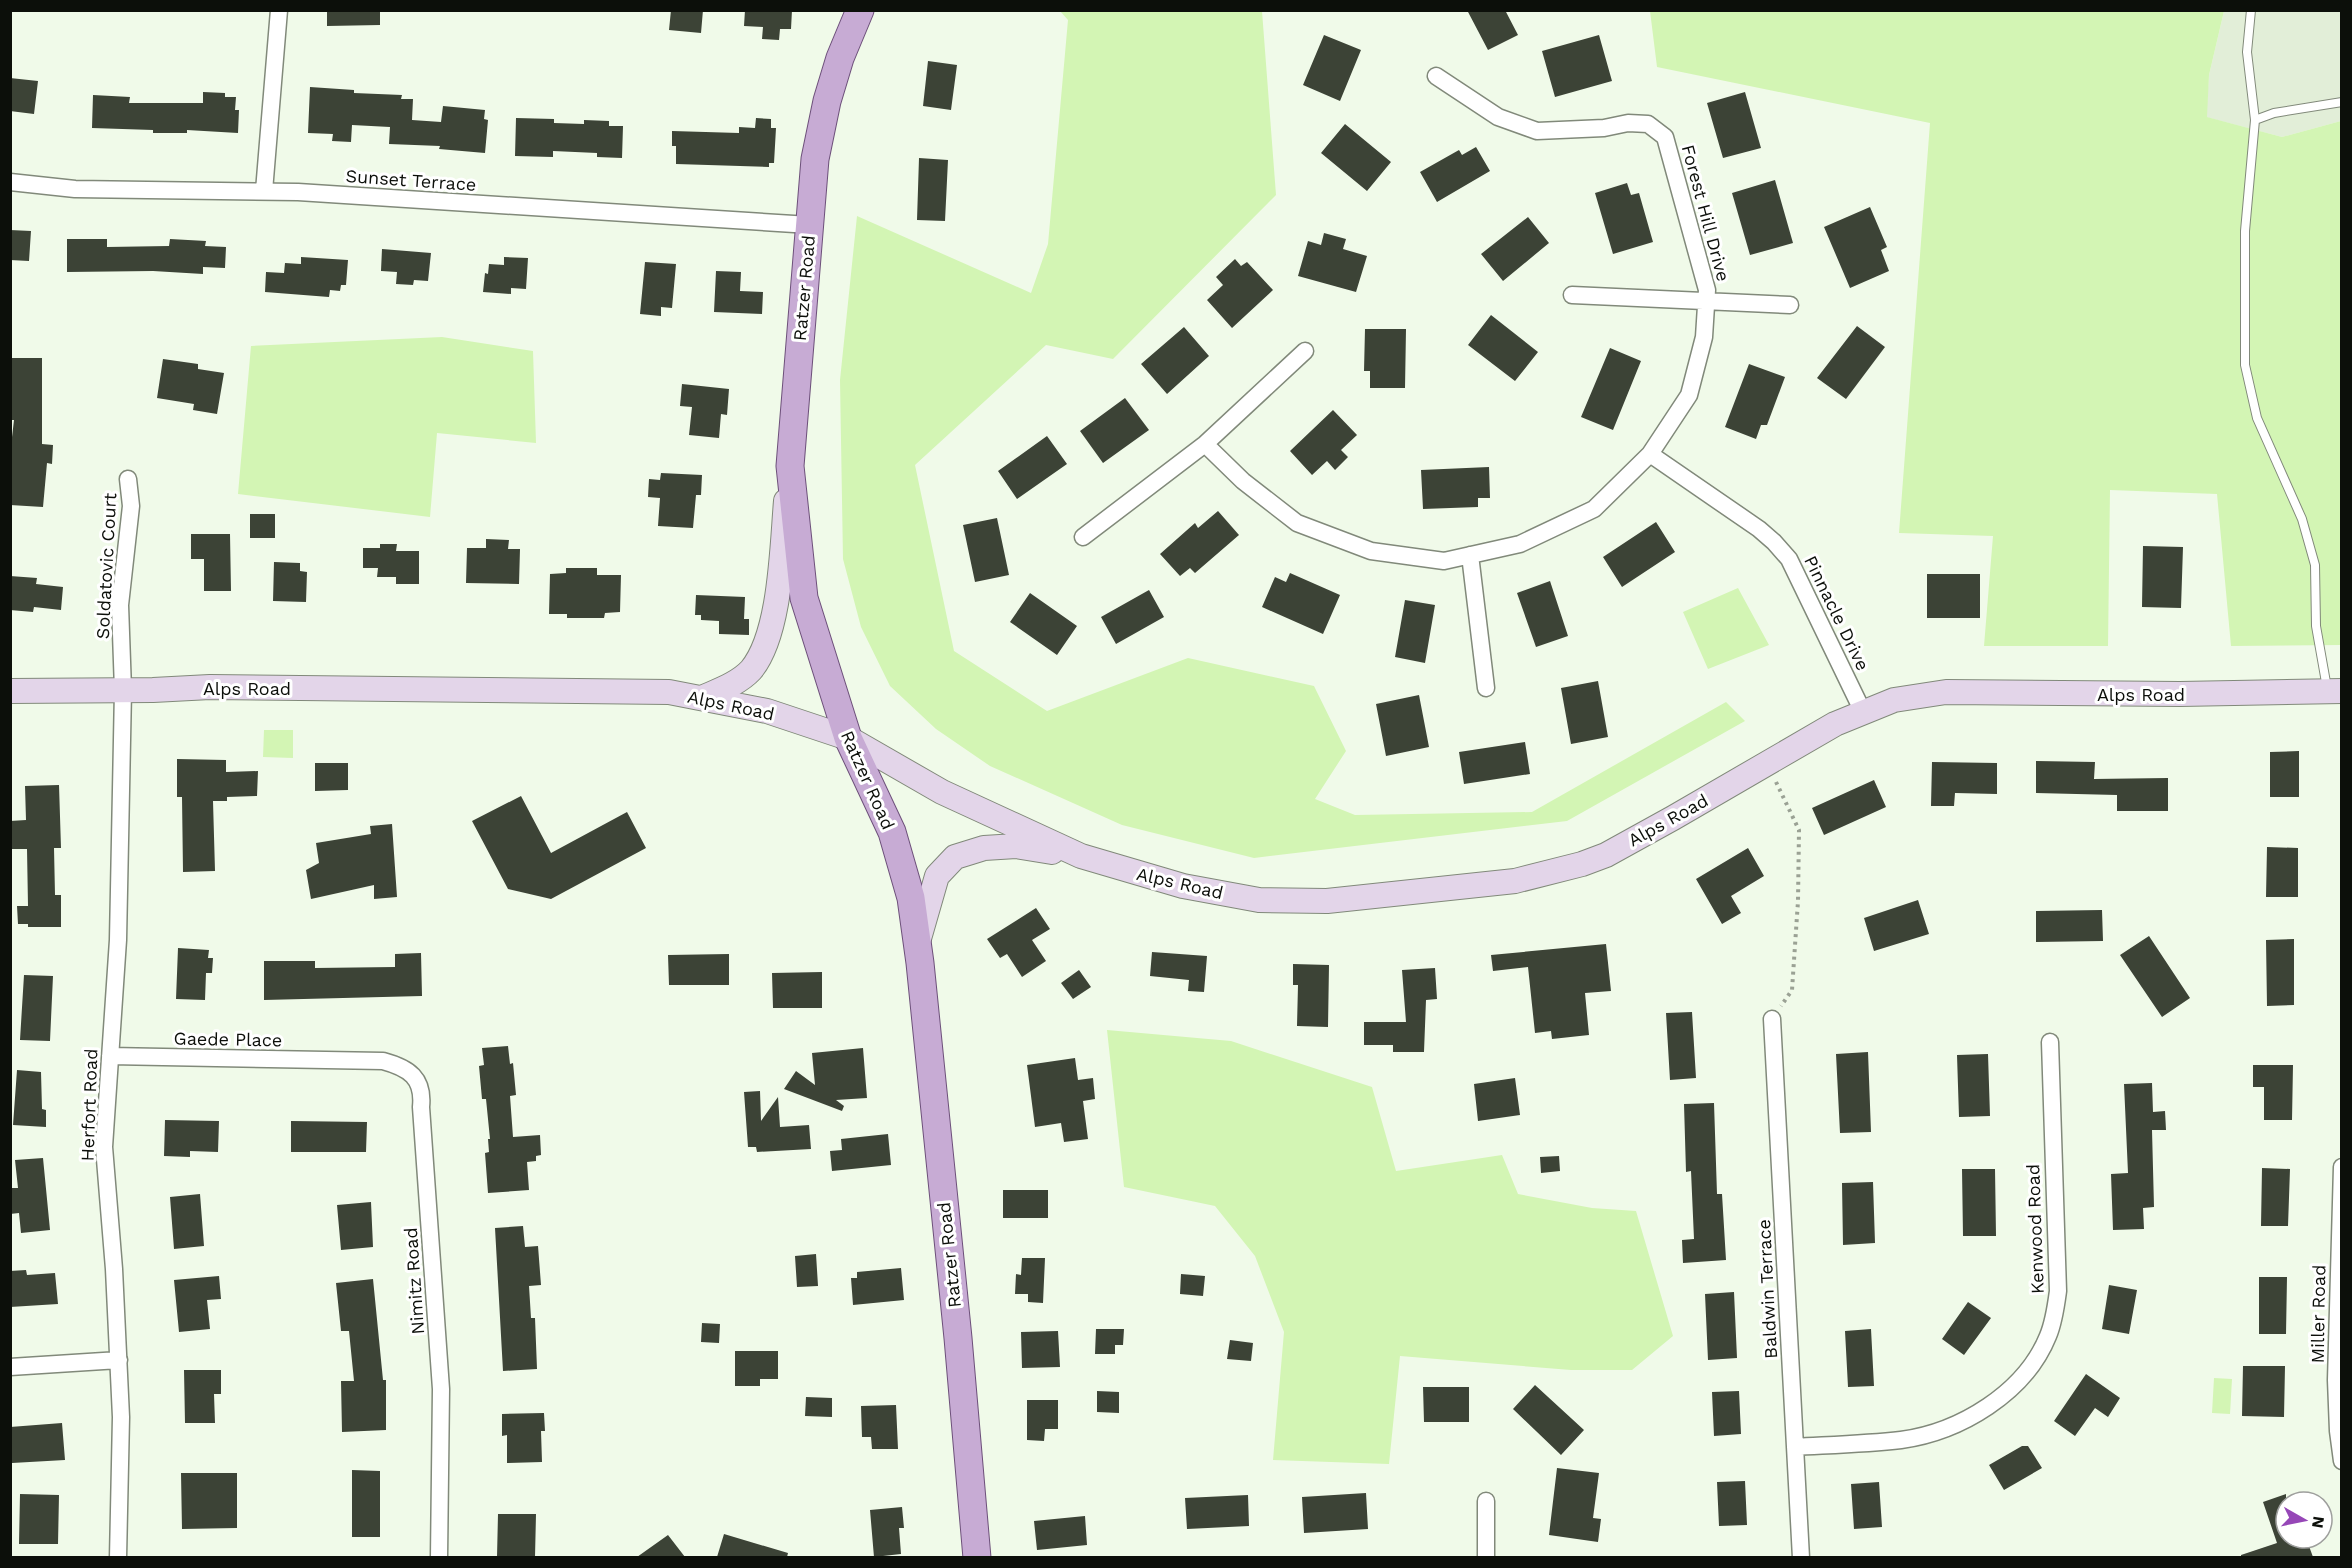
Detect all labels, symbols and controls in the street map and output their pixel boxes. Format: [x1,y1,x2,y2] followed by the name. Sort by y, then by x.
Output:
[1678,142,1734,284] street label: Forest Hill Drive
[345,165,477,195] street label: Sunset Terrace
[789,234,819,342] street label: Ratzer Road
[92,492,120,640] street label: Soldatovic Court
[1800,552,1874,674] street label: Pinnacle Drive
[203,678,291,699] street label: Alps Road
[2097,684,2185,705] street label: Alps Road
[686,686,776,724] street label: Alps Road
[837,727,899,833] street label: Ratzer Road
[1624,789,1712,851] street label: Alps Road
[1135,863,1225,903] street label: Alps Road
[174,1028,282,1050] street label: Gaede Place
[77,1048,101,1162] street label: Herfort Road
[2022,1164,2048,1294] street label: Kenwood Road
[933,1201,965,1309] street label: Ratzer Road
[1753,1219,1781,1359] street label: Baldwin Terrace
[400,1227,428,1335] street label: Nimitz Road
[2307,1265,2329,1363] street label: Miller Road
[2274,1490,2334,1550] north arrow
[2308,1515,2329,1530] text: N

